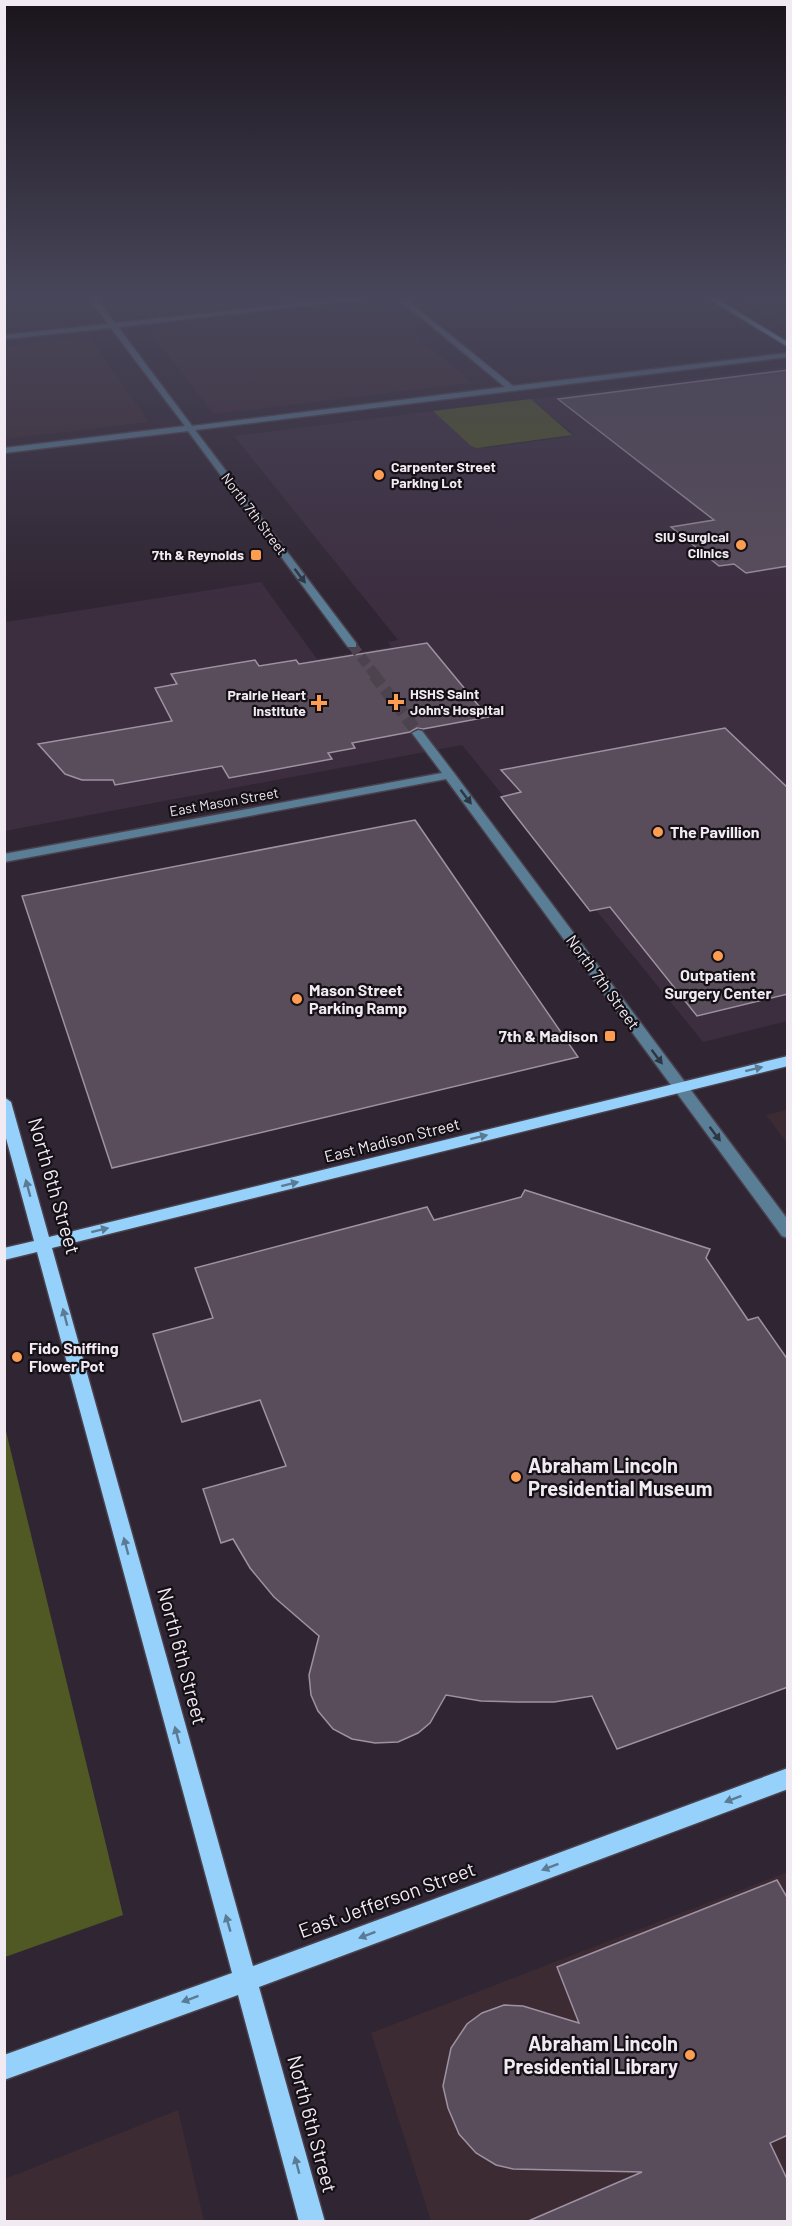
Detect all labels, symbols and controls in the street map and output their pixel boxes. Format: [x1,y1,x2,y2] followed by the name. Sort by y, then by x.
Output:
[391,458,496,491] place label: Carpenter Street Parking Lot
[372,468,386,482] marker: Carpenter Street Parking Lot
[218,469,291,558] street label: North 7th Street
[655,528,729,561] place label: SIU Surgical Clinics
[734,538,748,552] marker: SIU Surgical Clinics
[152,546,244,563] place label: 7th & Reynolds
[249,548,263,562] marker: 7th & Reynolds
[294,567,306,583] one-way arrow
[410,685,504,718] place label: HSHS Saint John's Hospital
[228,686,306,719] place label: Prairie Heart Institute
[387,693,405,711] marker: HSHS Saint John's Hospital
[310,694,328,712] marker: Prairie Heart Institute
[168,784,280,819] street label: East Mason Street
[459,789,471,804] one-way arrow
[670,822,760,841] place label: The Pavillion
[651,825,665,839] marker: The Pavillion
[563,931,644,1033] street label: North 7th Street
[711,949,725,963] marker: Outpatient Surgery Center
[664,965,772,1002] place label: Outpatient Surgery Center
[309,980,407,1017] place label: Mason Street Parking Ramp
[290,992,304,1006] marker: Mason Street Parking Ramp
[499,1026,598,1045] place label: 7th & Madison
[603,1029,617,1043] marker: 7th & Madison
[650,1049,662,1064] one-way arrow
[745,1064,763,1073] one-way arrow
[322,1113,462,1166] street label: East Madison Street
[24,1115,86,1257] street label: North 6th Street
[709,1126,721,1142] one-way arrow
[470,1132,488,1142] one-way arrow
[281,1178,299,1188] one-way arrow
[23,1179,32,1197] one-way arrow
[91,1225,110,1235] one-way arrow
[59,1308,69,1327] one-way arrow
[29,1338,119,1375] place label: Fido Sniffing Flower Pot
[10,1350,24,1364] marker: Fido Sniffing Flower Pot
[528,1453,712,1500] place label: Abraham Lincoln Presidential Museum
[509,1470,523,1484] marker: Abraham Lincoln Presidential Museum
[121,1537,131,1555] one-way arrow
[153,1585,213,1727] street label: North 6th Street
[172,1725,181,1743] one-way arrow
[724,1794,742,1804] one-way arrow
[295,1856,478,1942] street label: East Jefferson Street
[541,1863,559,1872] one-way arrow
[223,1914,233,1932] one-way arrow
[358,1931,376,1941] one-way arrow
[181,1995,199,2005] one-way arrow
[504,2031,678,2078] place label: Abraham Lincoln Presidential Library
[683,2048,697,2062] marker: Abraham Lincoln Presidential Library
[283,2053,343,2195] street label: North 6th Street
[291,2156,301,2174] one-way arrow

